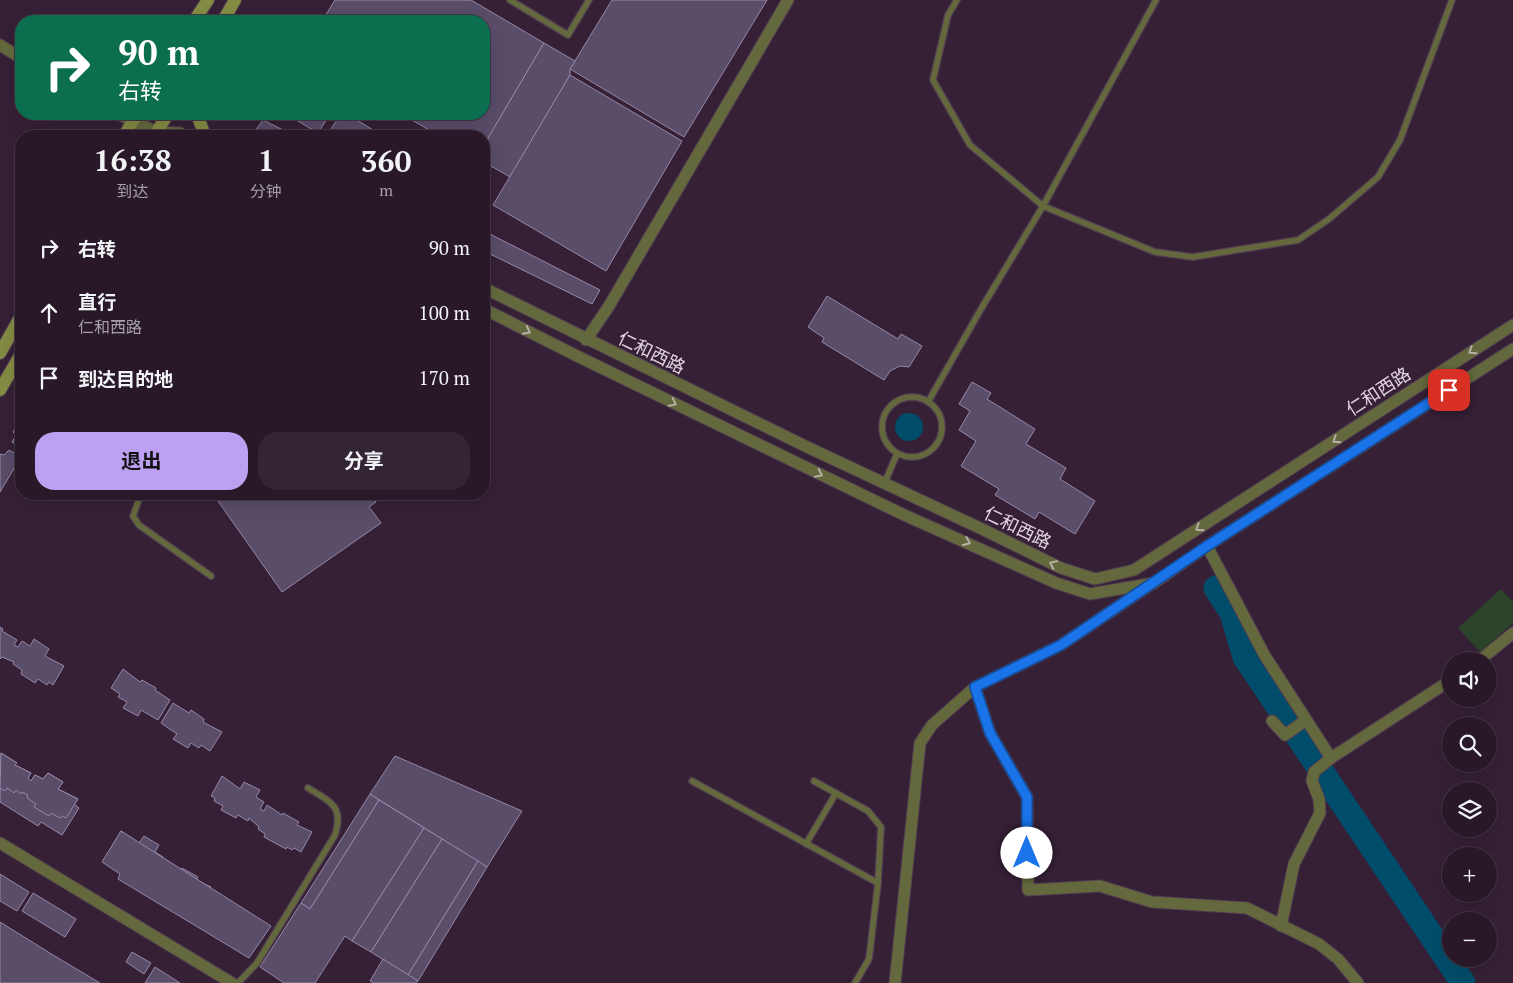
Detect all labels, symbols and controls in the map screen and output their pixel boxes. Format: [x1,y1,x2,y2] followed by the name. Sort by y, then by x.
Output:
[118,29,199,75] text: 90 m
[35,35,100,100] icon: right
[118,76,162,105] text: 右转
[94,140,172,180] text: 16:38
[258,140,275,180] text: 1
[361,141,411,181] text: 360
[379,179,393,201] text: m
[117,180,149,202] text: 到达
[250,180,282,202] text: 分钟
[35,234,63,262] icon: right
[429,235,470,260] text: 90 m
[78,236,116,261] text: 右转
[78,289,116,314] text: 直行
[35,299,63,327] icon: ahead
[419,300,470,325] text: 100 m
[78,316,142,338] text: 仁和西路
[522,325,531,335] one-way arrow
[614,325,690,379] street label: 仁和西路
[1468,345,1478,354] one-way arrow
[1341,361,1415,421] street label: 仁和西路
[35,364,63,392] icon: arrive
[419,365,470,390] text: 170 m
[78,366,173,391] text: 到达目的地
[1428,369,1470,411] pin
[1435,376,1463,404] icon: arrive
[668,397,677,407] one-way arrow
[35,432,248,490] button: 退出
[258,432,470,490] button: 分享
[1332,433,1341,443] one-way arrow
[814,468,823,478] one-way arrow
[980,500,1056,554] street label: 仁和西路
[1196,522,1205,531] one-way arrow
[962,537,970,547] one-way arrow
[1049,560,1058,570] one-way arrow
[1442,652,1497,967] map controls
[1442,652,1497,707] button: sound
[1442,717,1497,772] button: search
[1442,782,1497,837] button: layers
[1000,826,1052,878] position arrow
[1442,847,1497,902] button: +
[1442,912,1497,967] button: −

